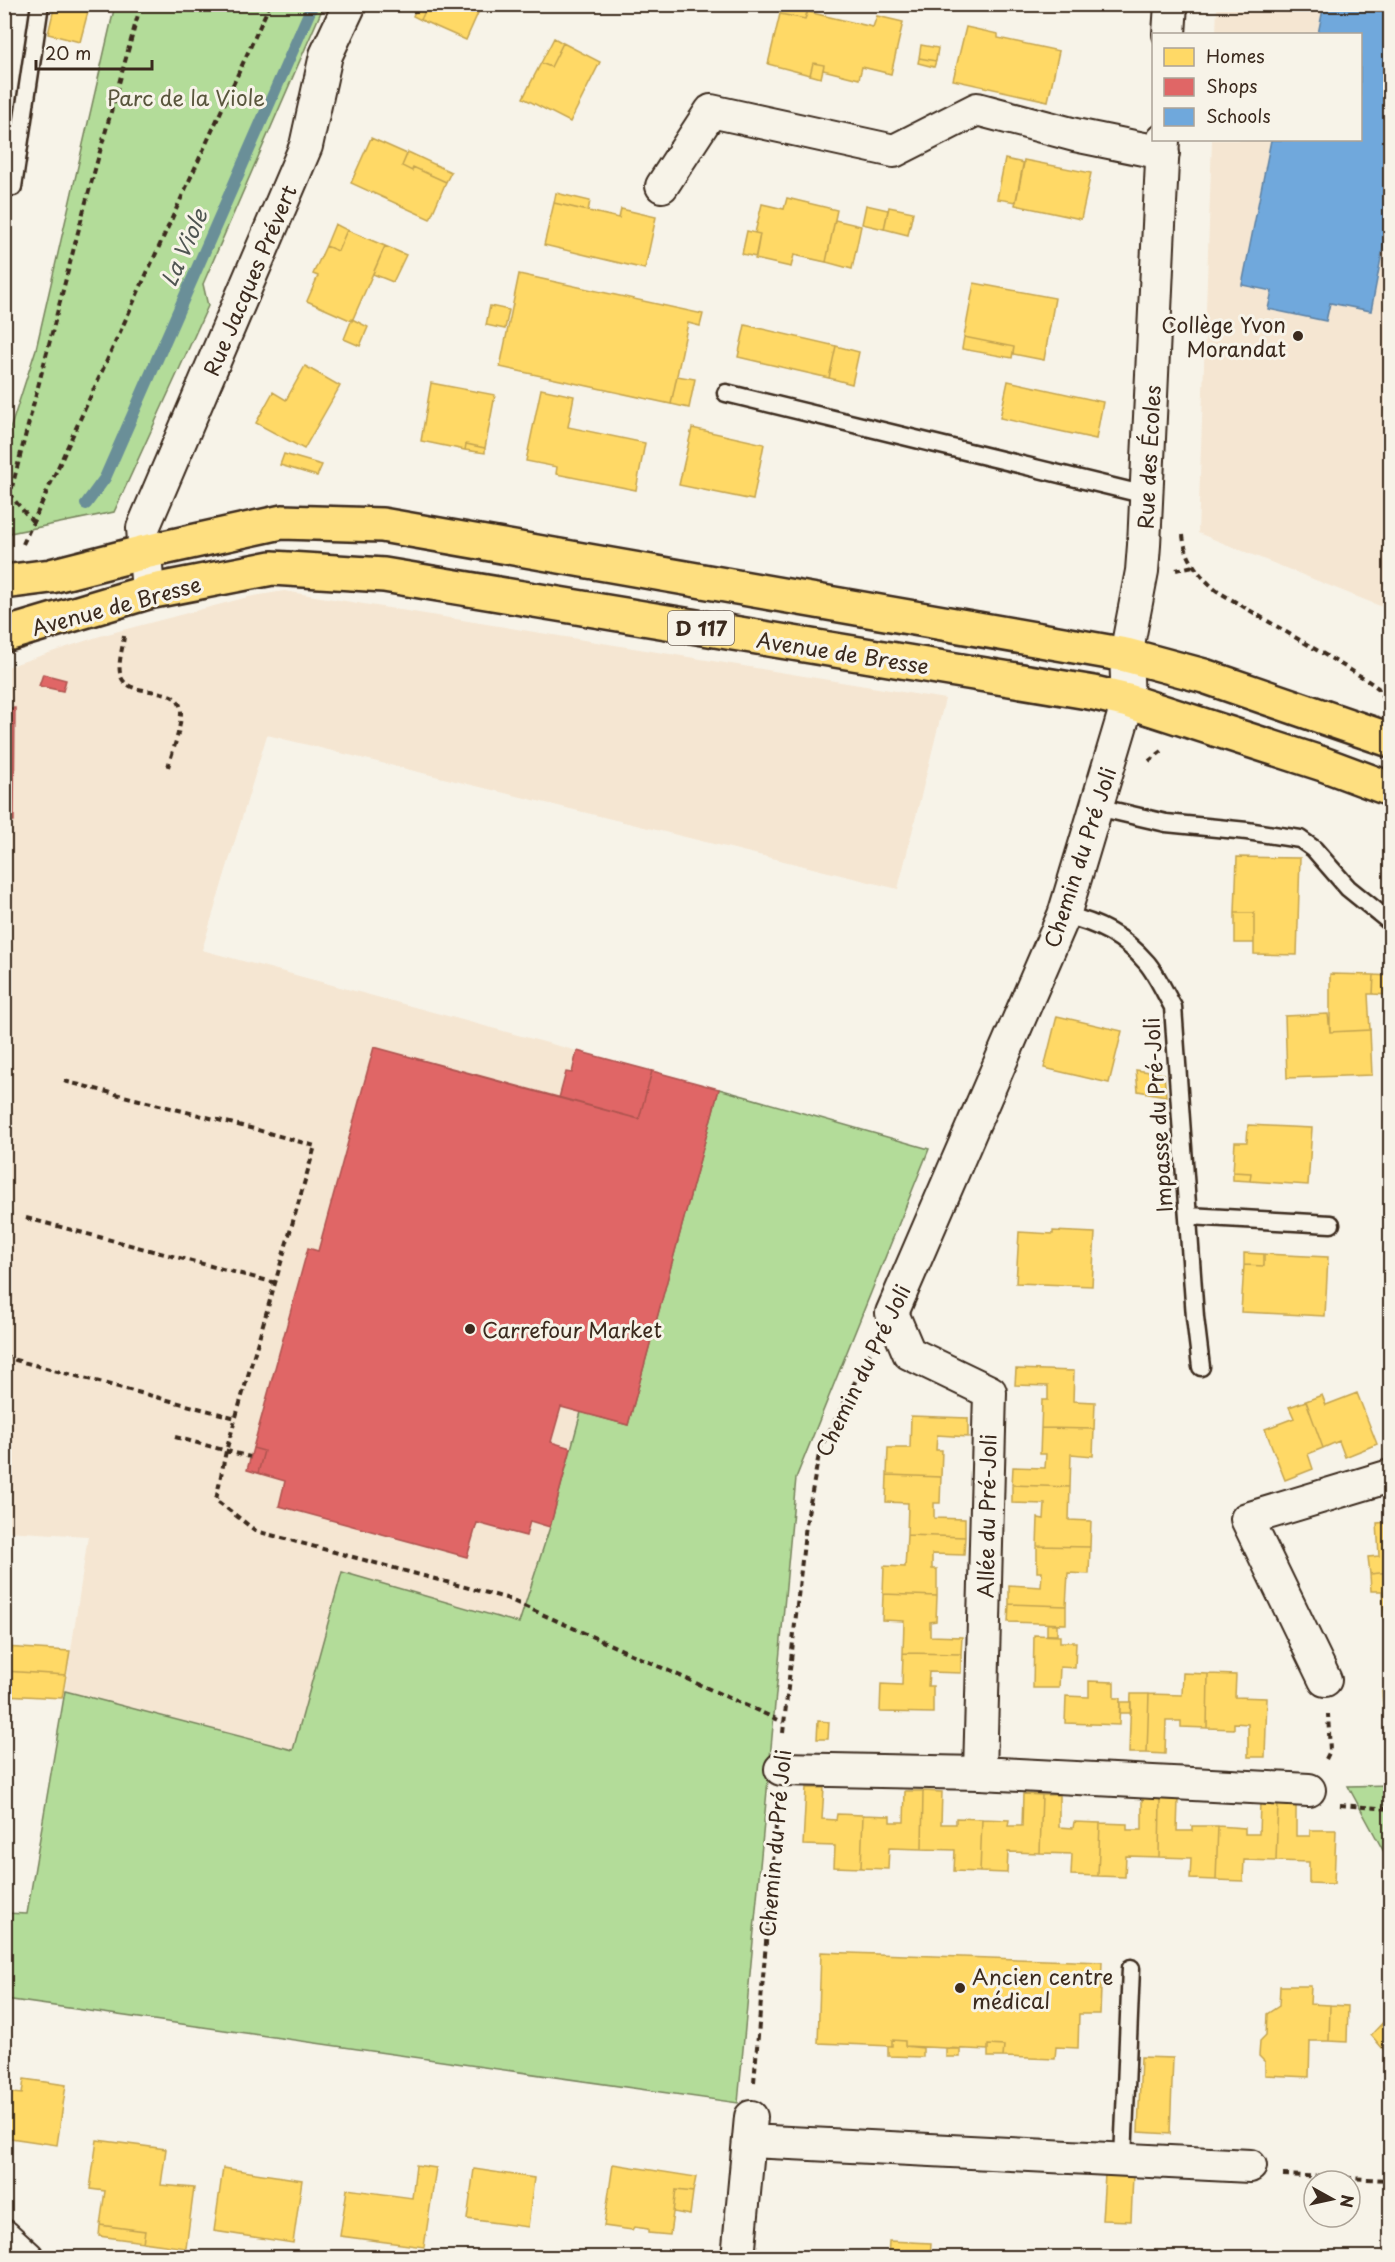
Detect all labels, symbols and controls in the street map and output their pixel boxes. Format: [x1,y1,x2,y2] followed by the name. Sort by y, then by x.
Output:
[36,33,152,71] scale bar
[1152,33,1362,141] legend
[45,39,91,66] text: 20 m
[1206,42,1264,69] text: Homes
[1206,72,1257,99] text: Shops
[107,81,265,113] park label: Parc de la Viole
[1206,102,1271,129] text: Schools
[194,180,304,380] street label: Rue Jacques Prévert
[151,202,215,291] water label: La Viole
[1161,308,1286,364] place label: Collège Yvon Morandat
[1291,329,1305,343] marker: Collège Yvon Morandat
[1128,384,1168,530] street label: Rue des Écoles
[28,567,204,643] street label: Avenue de Bresse
[668,611,734,645] road number: D 117
[755,623,931,681] street label: Avenue de Bresse
[1035,763,1123,951] street label: Chemin du Pré Joli
[1134,1016,1180,1214] street label: Impasse du Pré-Joli
[806,1278,918,1462] street label: Chemin du Pré Joli
[482,1313,662,1345] place label: Carrefour Market
[463,1322,477,1336] marker: Carrefour Market
[969,1434,1003,1598] street label: Allée du Pré-Joli
[750,1748,798,1938] street label: Chemin du Pré Joli
[972,1960,1113,2016] place label: Ancien centre médical
[953,1981,967,1995] marker: Ancien centre médical
[1302,2169,1362,2229] north arrow
[1335,2193,1361,2209] text: N

